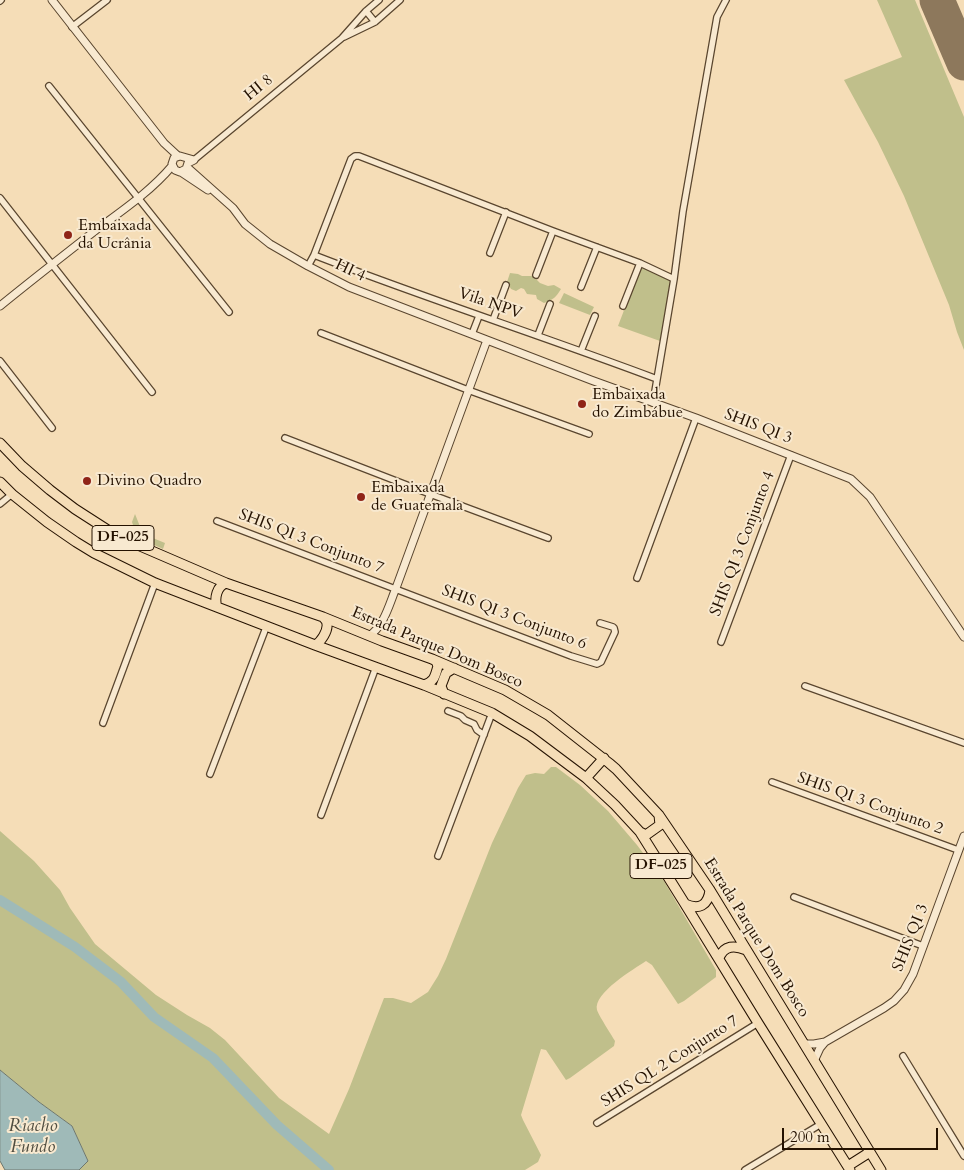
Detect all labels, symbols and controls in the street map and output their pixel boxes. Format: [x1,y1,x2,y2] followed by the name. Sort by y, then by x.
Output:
[241,71,277,105] street label: HI 8
[78,216,152,254] place label: Embaixada da Ucrânia
[62,229,74,241] marker: Embaixada da Ucrânia
[332,256,368,286] street label: HI 4
[455,284,525,324] street label: Vila NPV
[592,385,683,423] place label: Embaixada do Zimbábue
[576,398,588,410] marker: Embaixada do Zimbábue
[721,405,795,449] street label: SHIS QI 3
[706,469,780,619] street label: SHIS QI 3 Conjunto 4
[97,471,202,491] place label: Divino Quadro
[81,475,93,487] marker: Divino Quadro
[371,478,463,516] place label: Embaixada de Guatemala
[355,491,367,503] marker: Embaixada de Guatemala
[236,505,386,579] street label: SHIS QI 3 Conjunto 7
[92,526,154,550] road number: DF-025
[439,581,589,655] street label: SHIS QI 3 Conjunto 6
[348,603,526,693] street label: Estrada Parque Dom Bosco
[794,769,946,839] street label: SHIS QI 3 Conjunto 2
[630,854,692,878] road number: DF-025
[699,855,813,1021] street label: Estrada Parque Dom Bosco
[889,902,933,974] street label: SHIS QI 3
[598,1012,742,1112] street label: SHIS QL 2 Conjunto 7
[8,1116,58,1158] water label: Riacho Fundo
[784,1118,940,1150] scale bar
[790,1127,830,1147] text: 200 m

